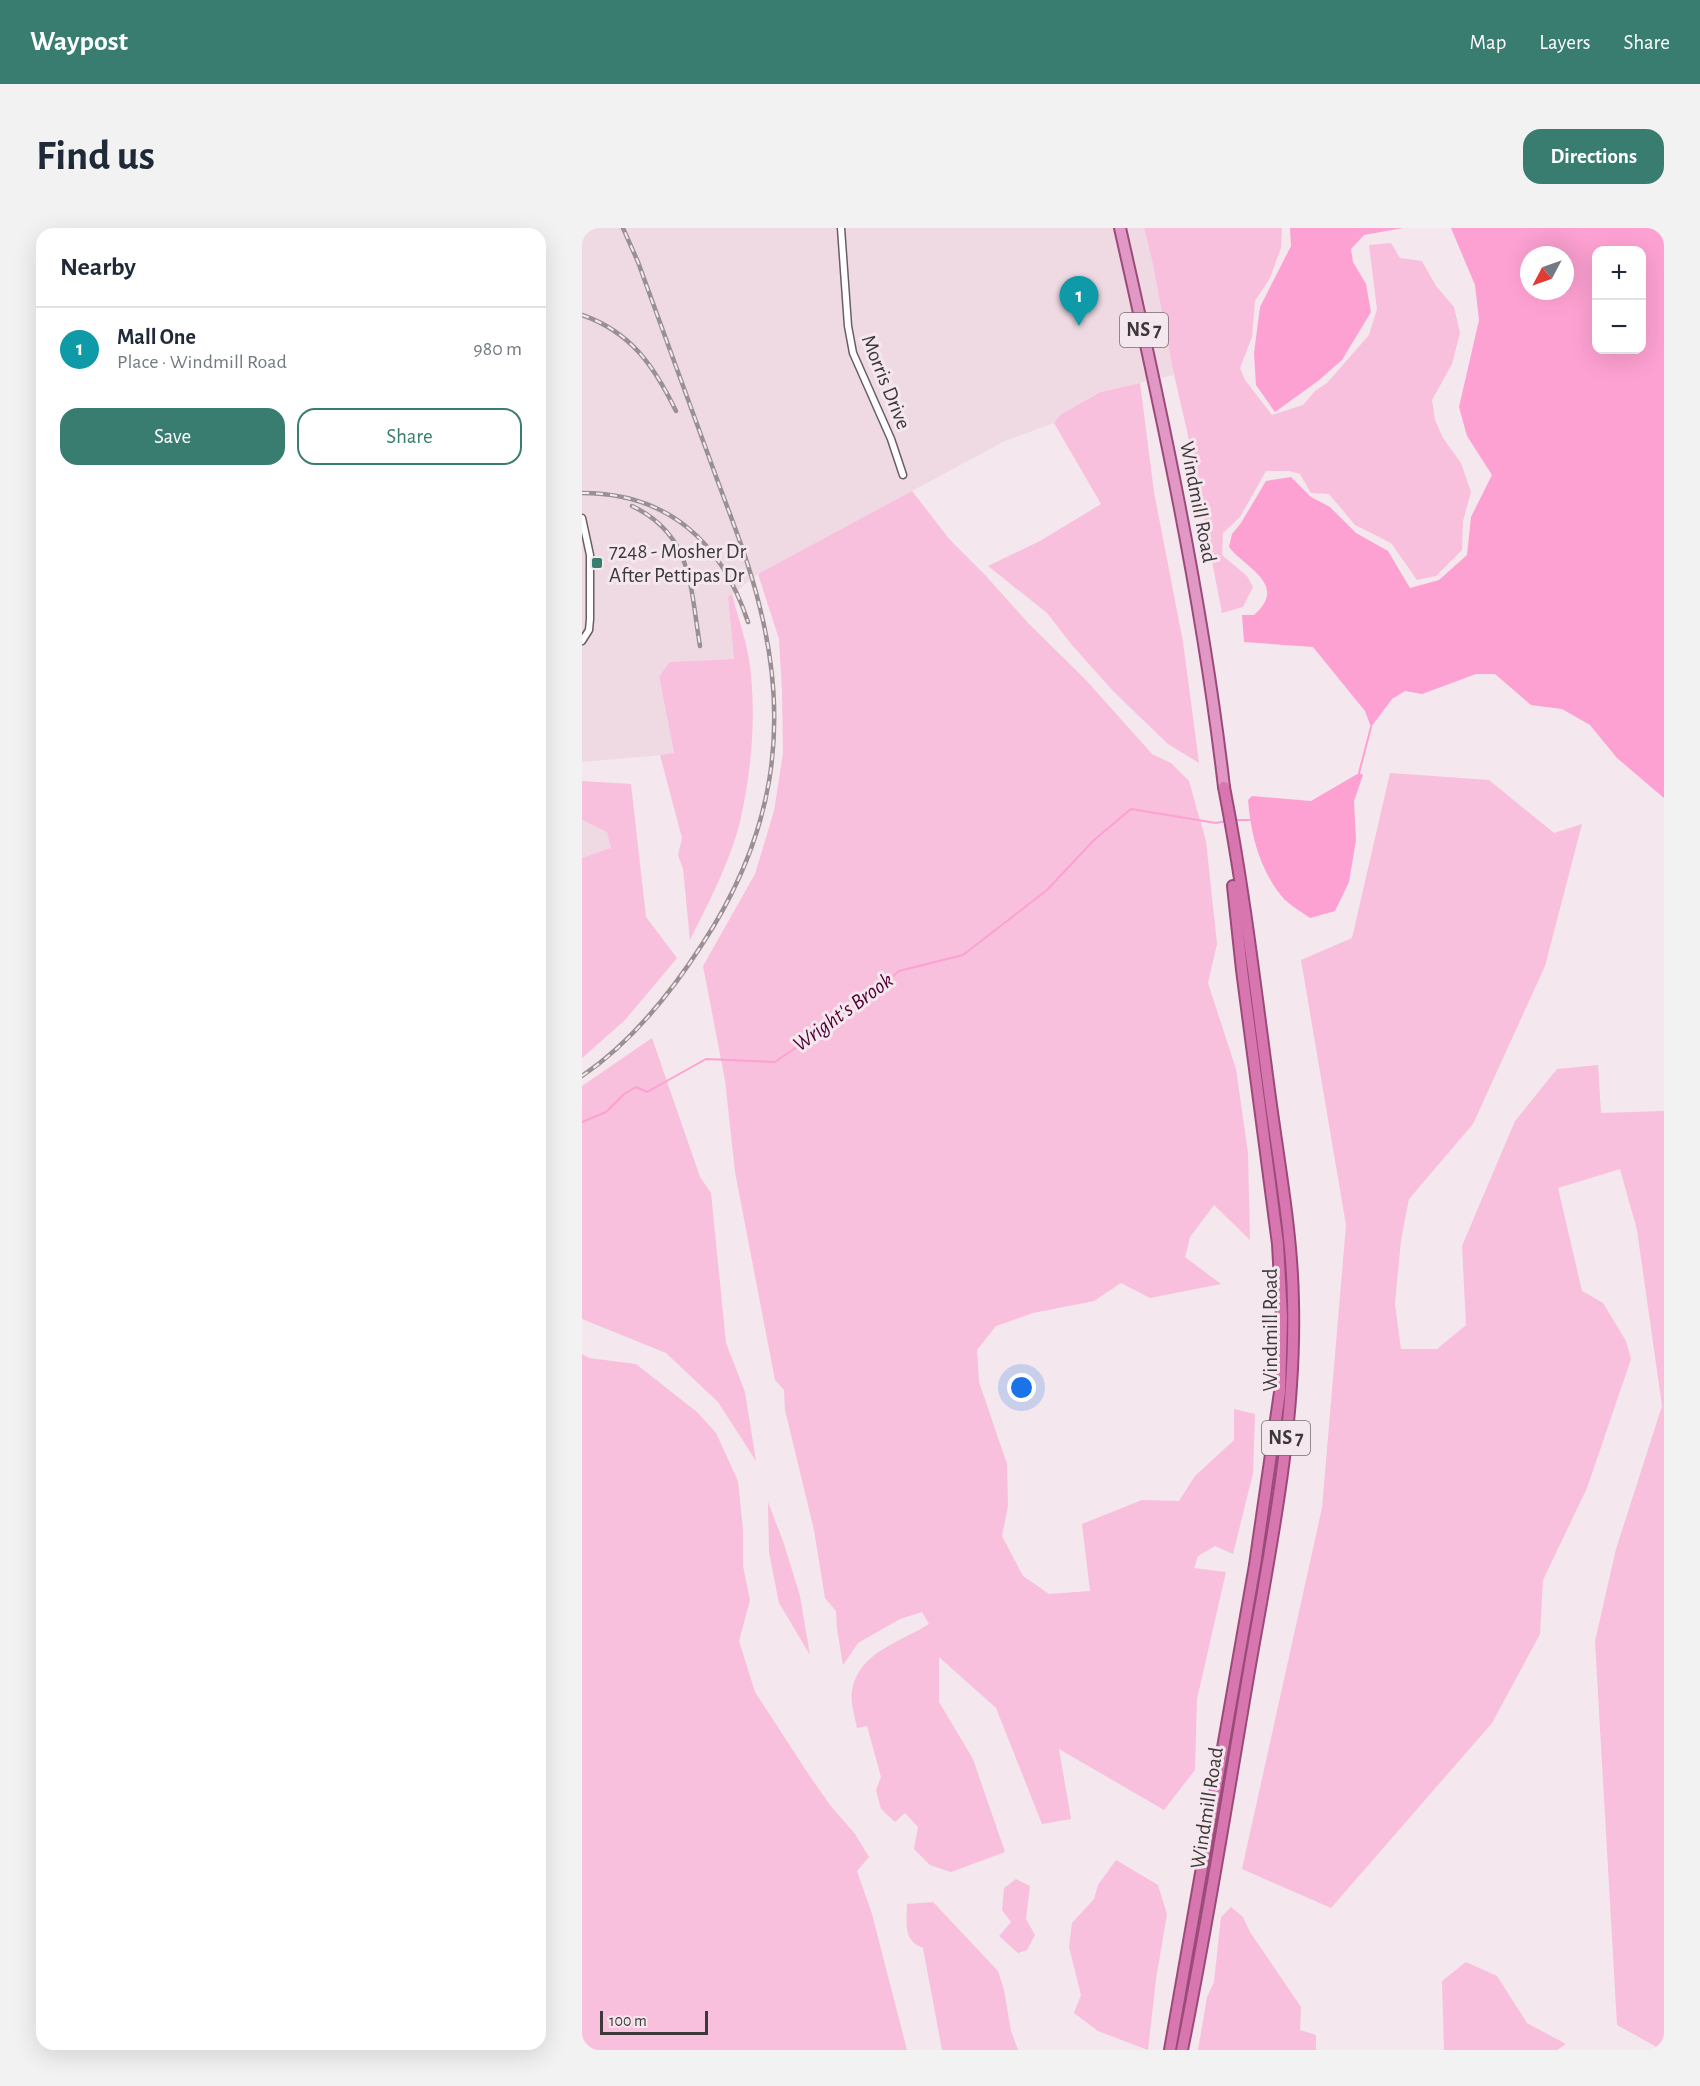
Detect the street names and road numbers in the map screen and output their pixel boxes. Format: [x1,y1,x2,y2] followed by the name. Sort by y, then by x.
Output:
[1120,313,1168,347] road number: NS 7
[858,332,914,432] street label: Morris Drive
[1176,440,1220,565] street label: Windmill Road
[1260,1268,1281,1392] street label: Windmill Road
[1262,1421,1310,1455] road number: NS 7
[1187,1745,1227,1870] street label: Windmill Road

